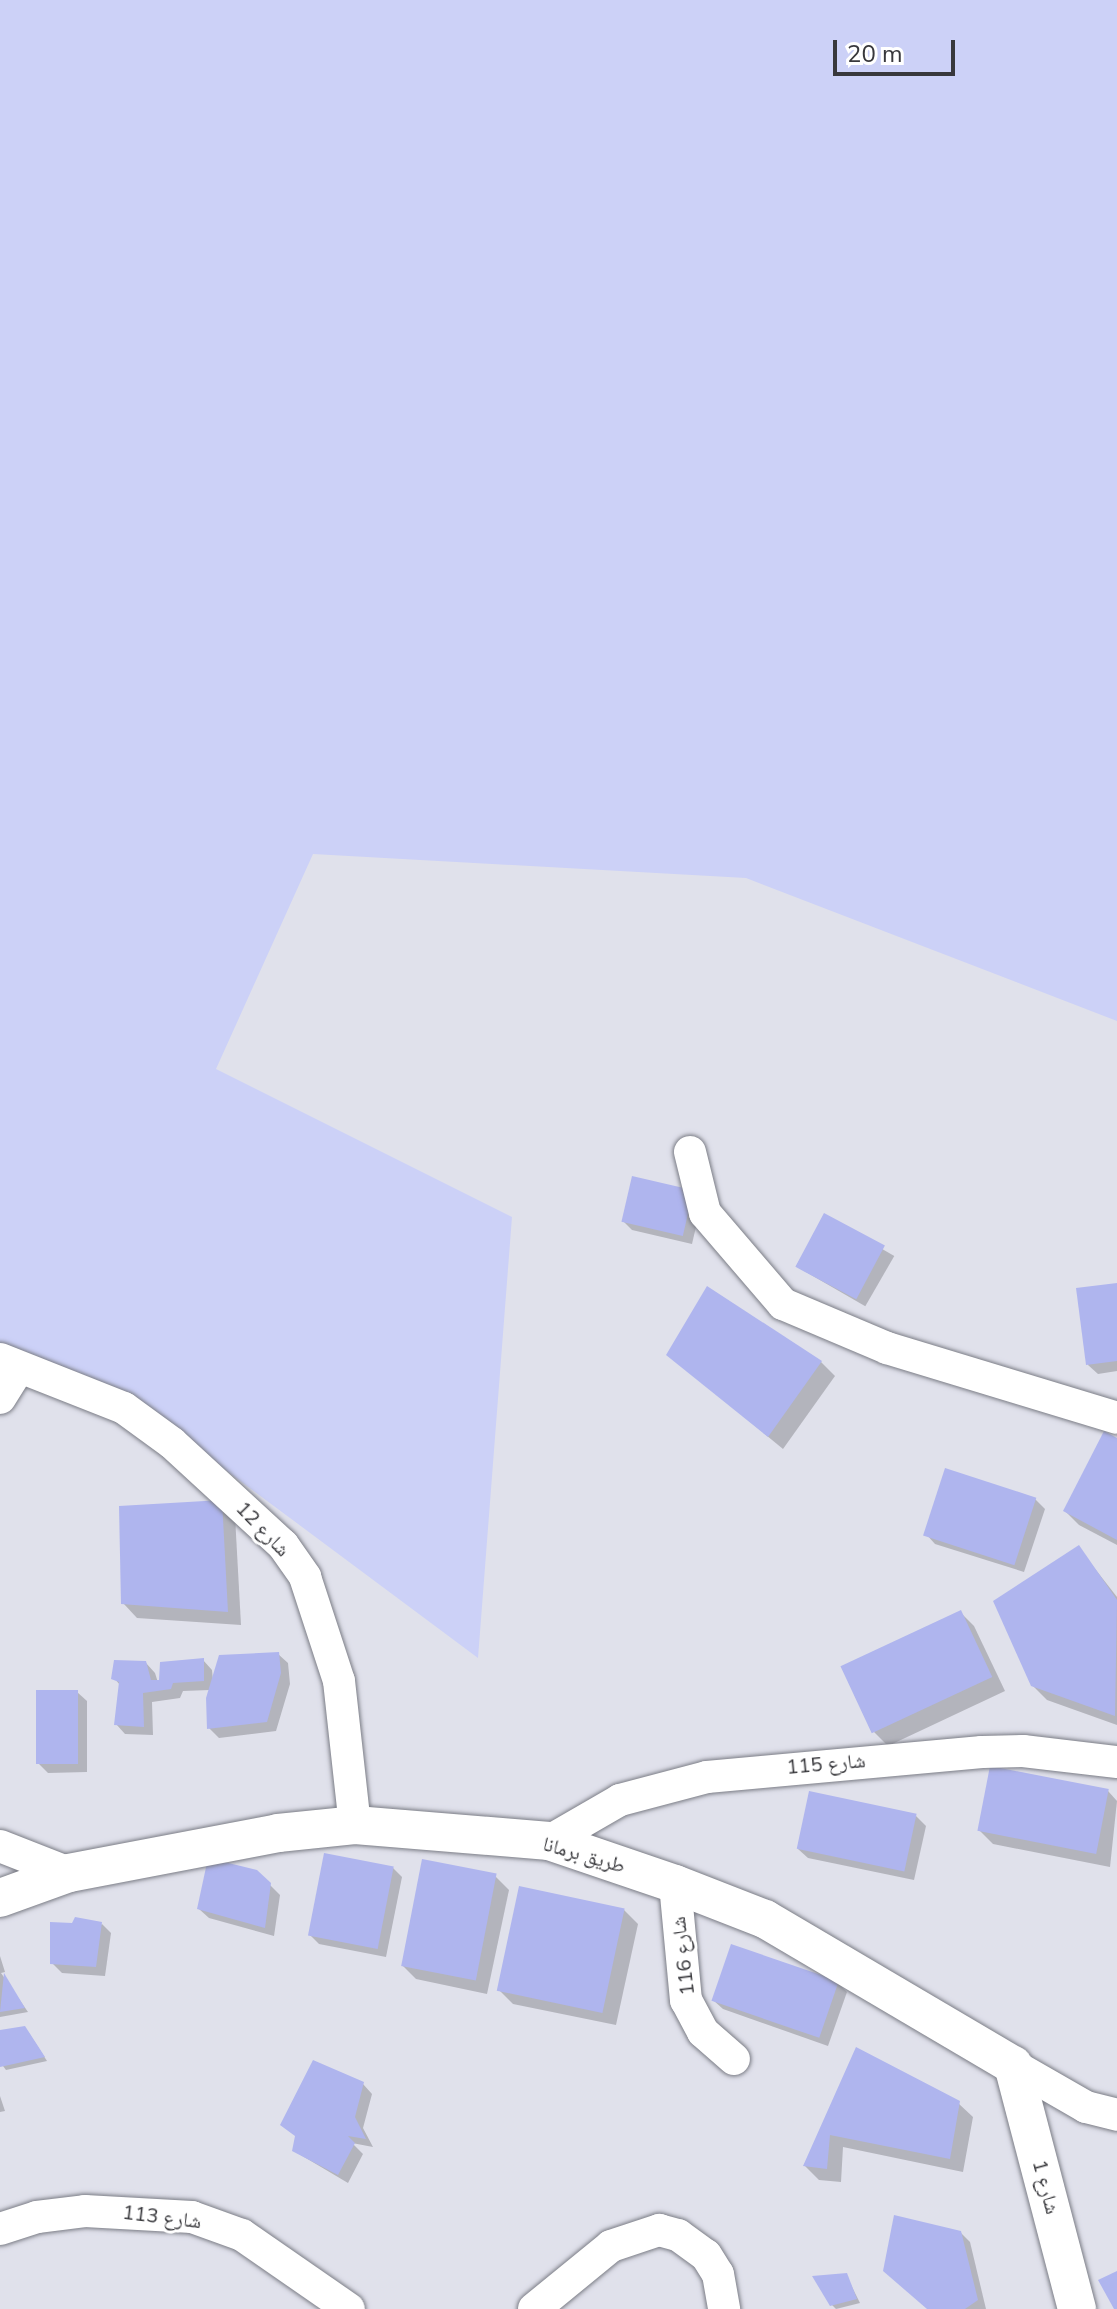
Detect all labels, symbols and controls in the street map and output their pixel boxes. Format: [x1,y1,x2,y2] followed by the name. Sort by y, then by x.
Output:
[837,24,959,74] scale bar
[847,38,903,70] text: 20 m
[231,1497,295,1561] street label: شارع 12
[786,1749,866,1779] street label: شارع 115
[540,1832,628,1878] street label: طريق برمانا
[666,1915,700,1997] street label: شارع 116
[1027,2157,1065,2217] street label: شارع 1
[121,2200,203,2234] street label: شارع 113

